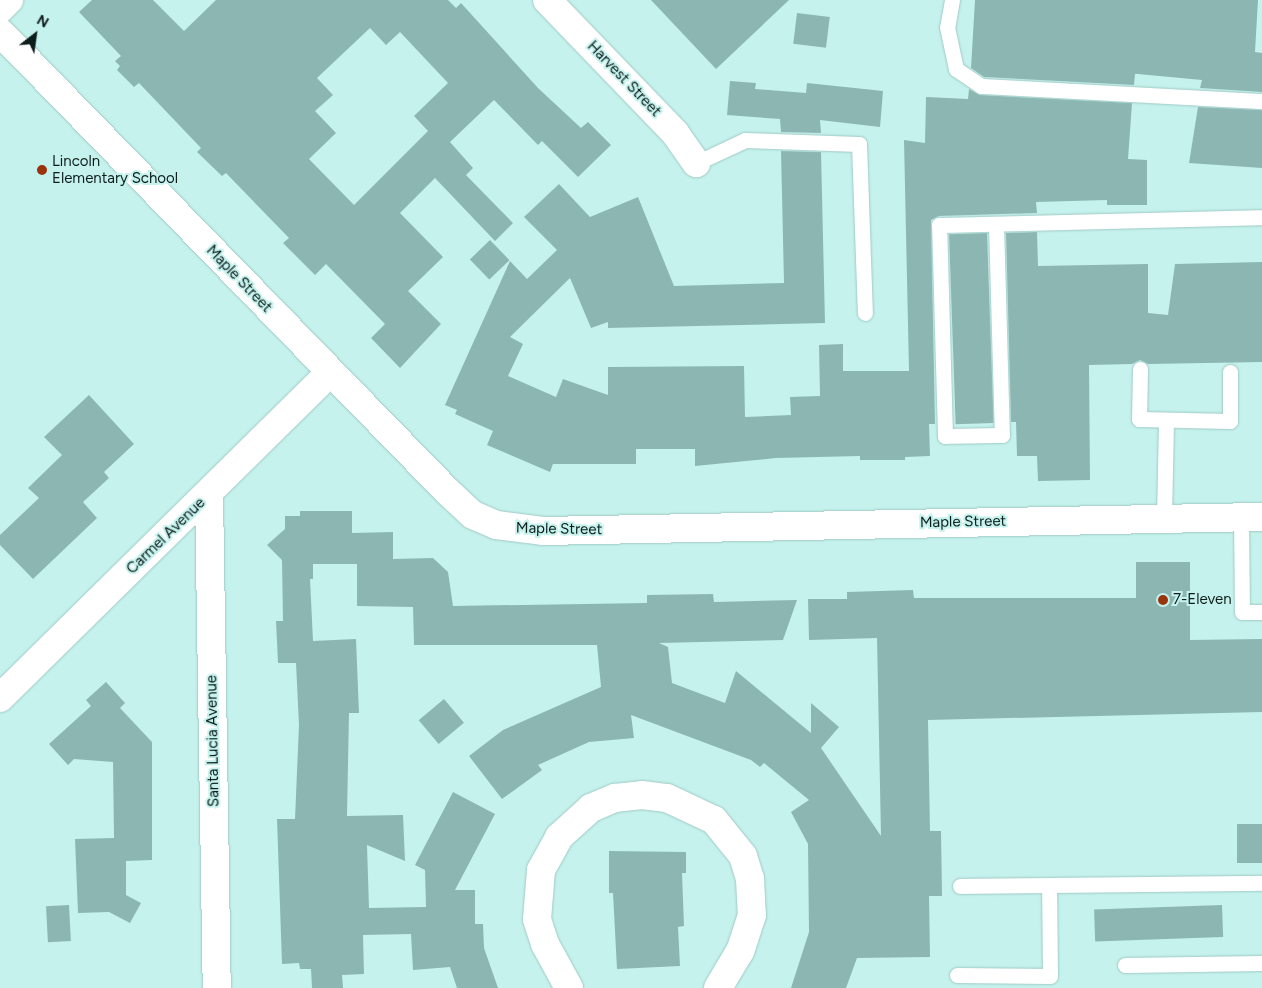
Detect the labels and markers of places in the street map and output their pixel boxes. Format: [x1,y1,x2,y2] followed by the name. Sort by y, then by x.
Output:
[52,152,178,187] place label: Lincoln Elementary School
[36,164,48,176] marker: Lincoln Elementary School
[1173,591,1232,609] place label: 7-Eleven
[1157,594,1169,606] marker: 7-Eleven

